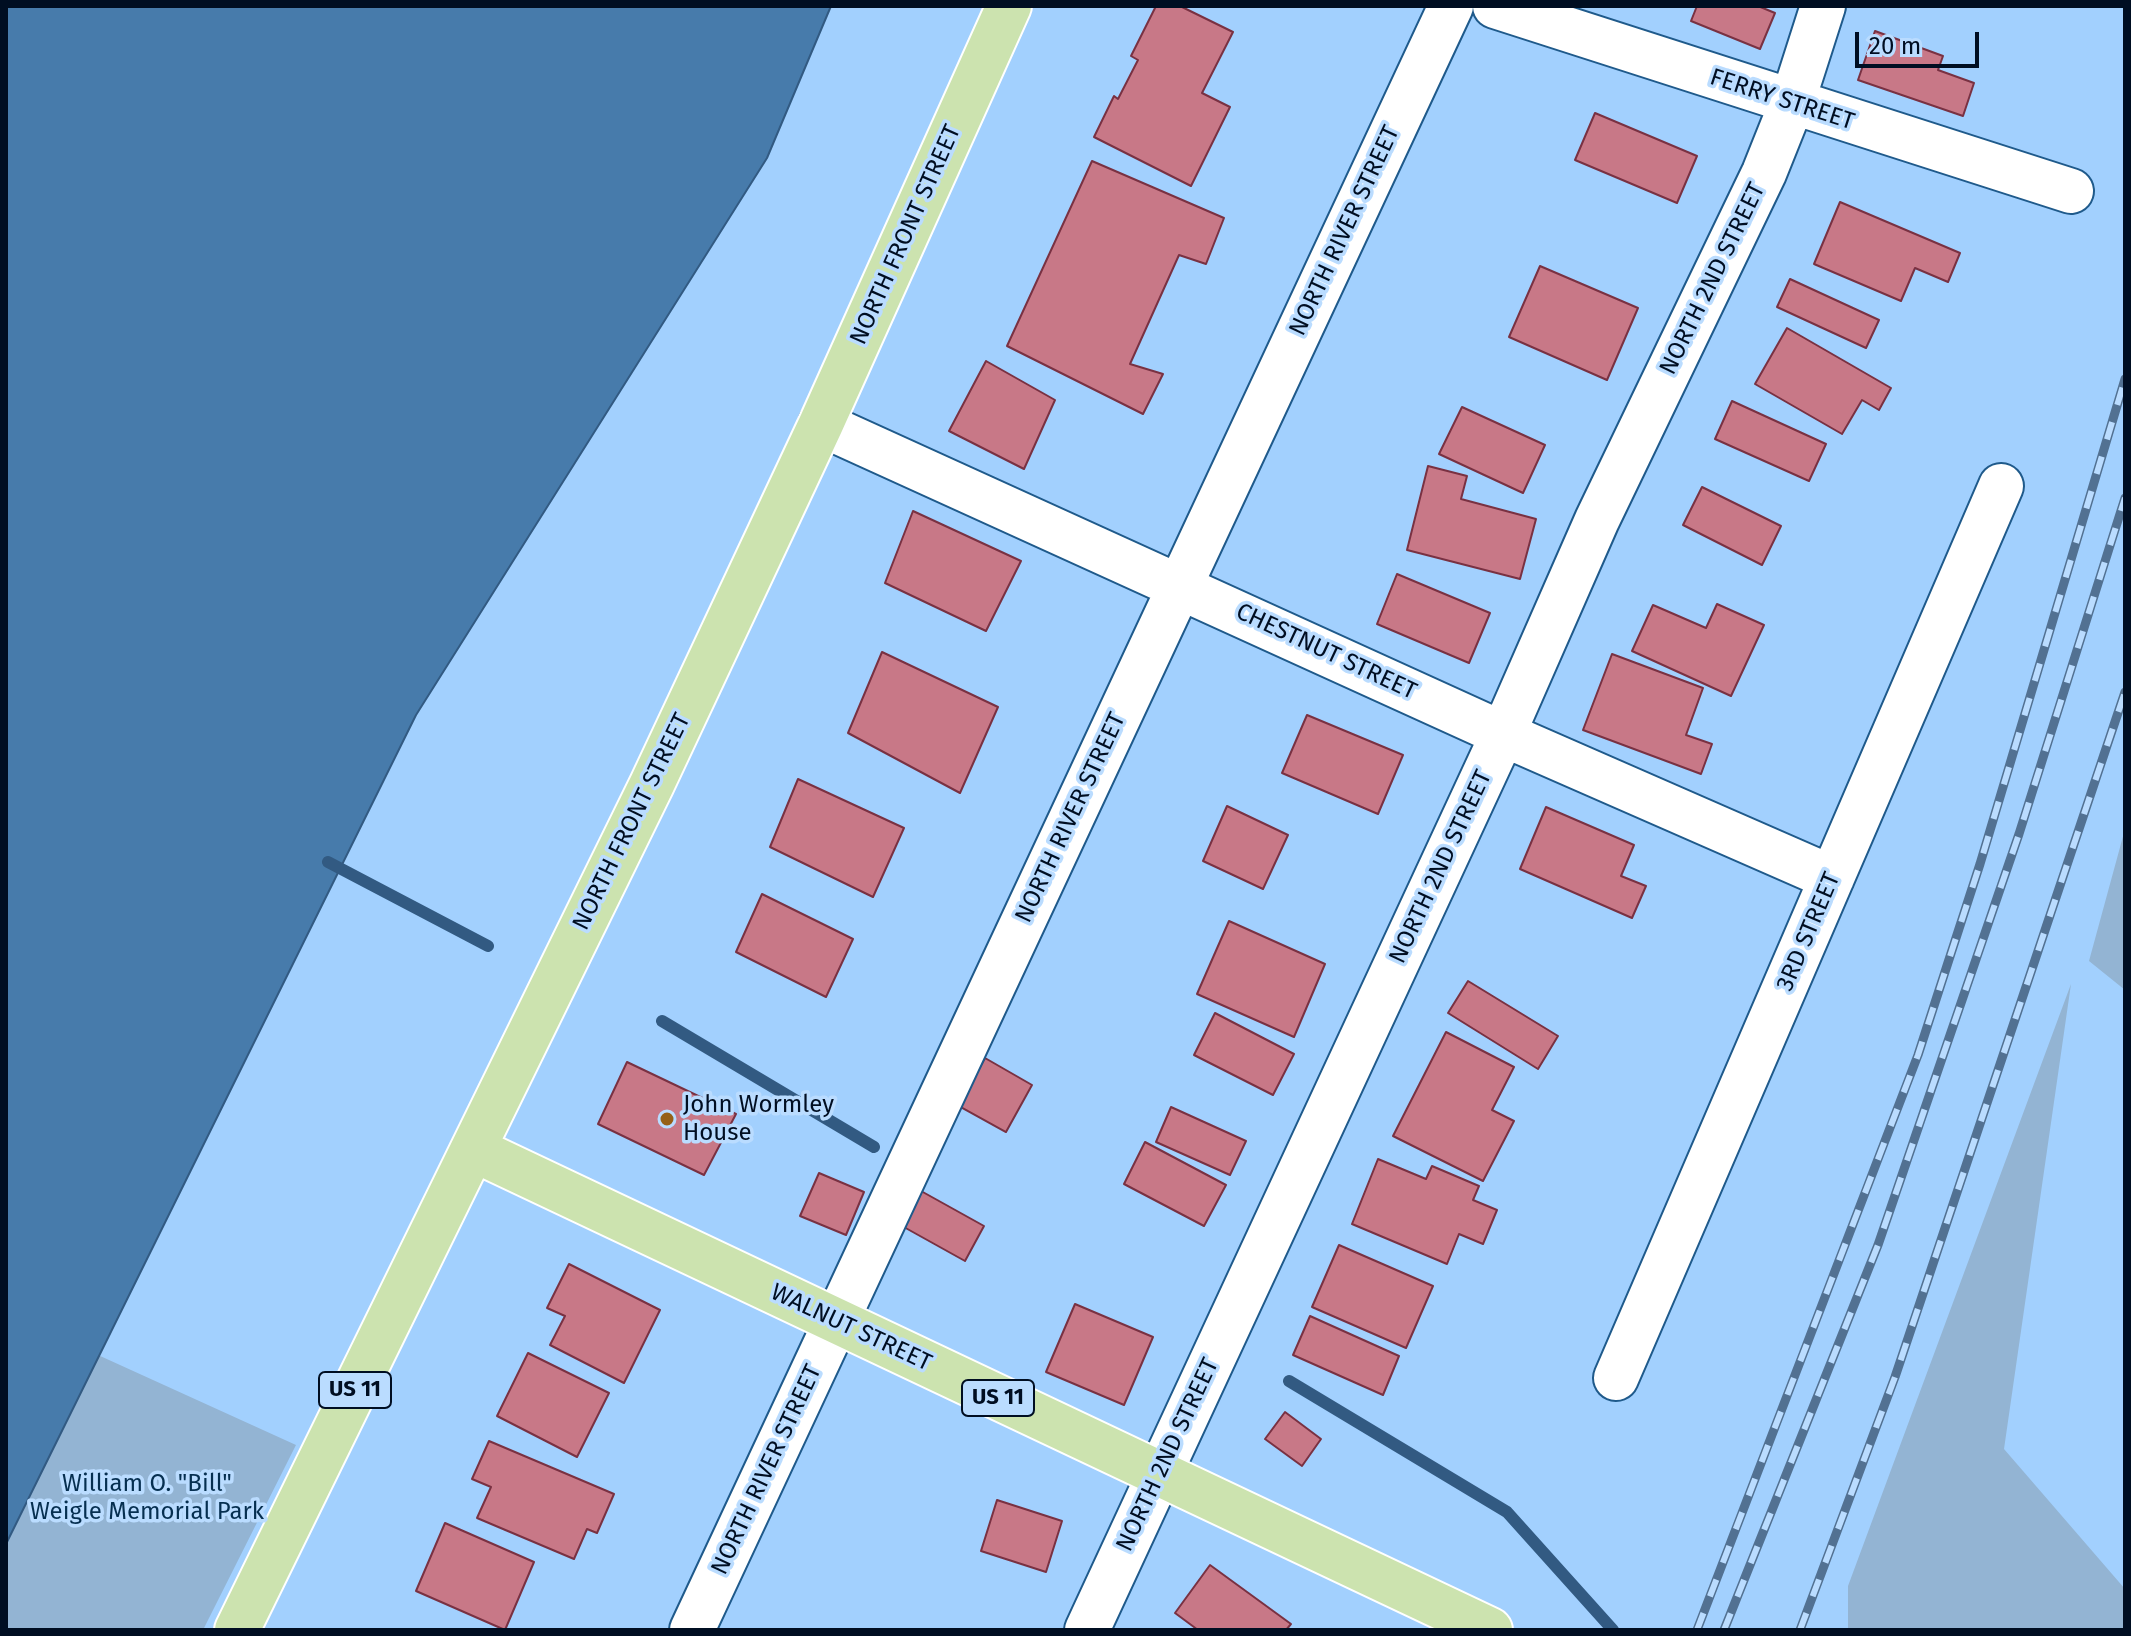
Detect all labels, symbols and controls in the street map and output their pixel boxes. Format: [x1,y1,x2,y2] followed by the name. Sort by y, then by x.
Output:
[1859,16,1983,66] scale bar
[1869,32,1921,60] text: 20 m
[1706,63,1858,137] street label: FERRY STREET
[845,121,967,349] street label: NORTH FRONT STREET
[1284,121,1406,341] street label: NORTH RIVER STREET
[1654,178,1772,380] street label: NORTH 2ND STREET
[1231,598,1421,706] street label: CHESTNUT STREET
[1010,708,1132,928] street label: NORTH RIVER STREET
[567,709,697,935] street label: NORTH FRONT STREET
[1384,766,1498,968] street label: NORTH 2ND STREET
[1771,868,1847,996] street label: 3RD STREET
[683,1091,834,1147] place label: John Wormley House
[658,1110,676,1128] marker: John Wormley House
[766,1278,936,1378] street label: WALNUT STREET
[1111,1354,1225,1556] street label: NORTH 2ND STREET
[706,1360,828,1580] street label: NORTH RIVER STREET
[319,1372,391,1408] road number: US 11
[962,1380,1034,1416] road number: US 11
[30,1470,264,1526] park label: William O. "Bill" Weigle Memorial Park

